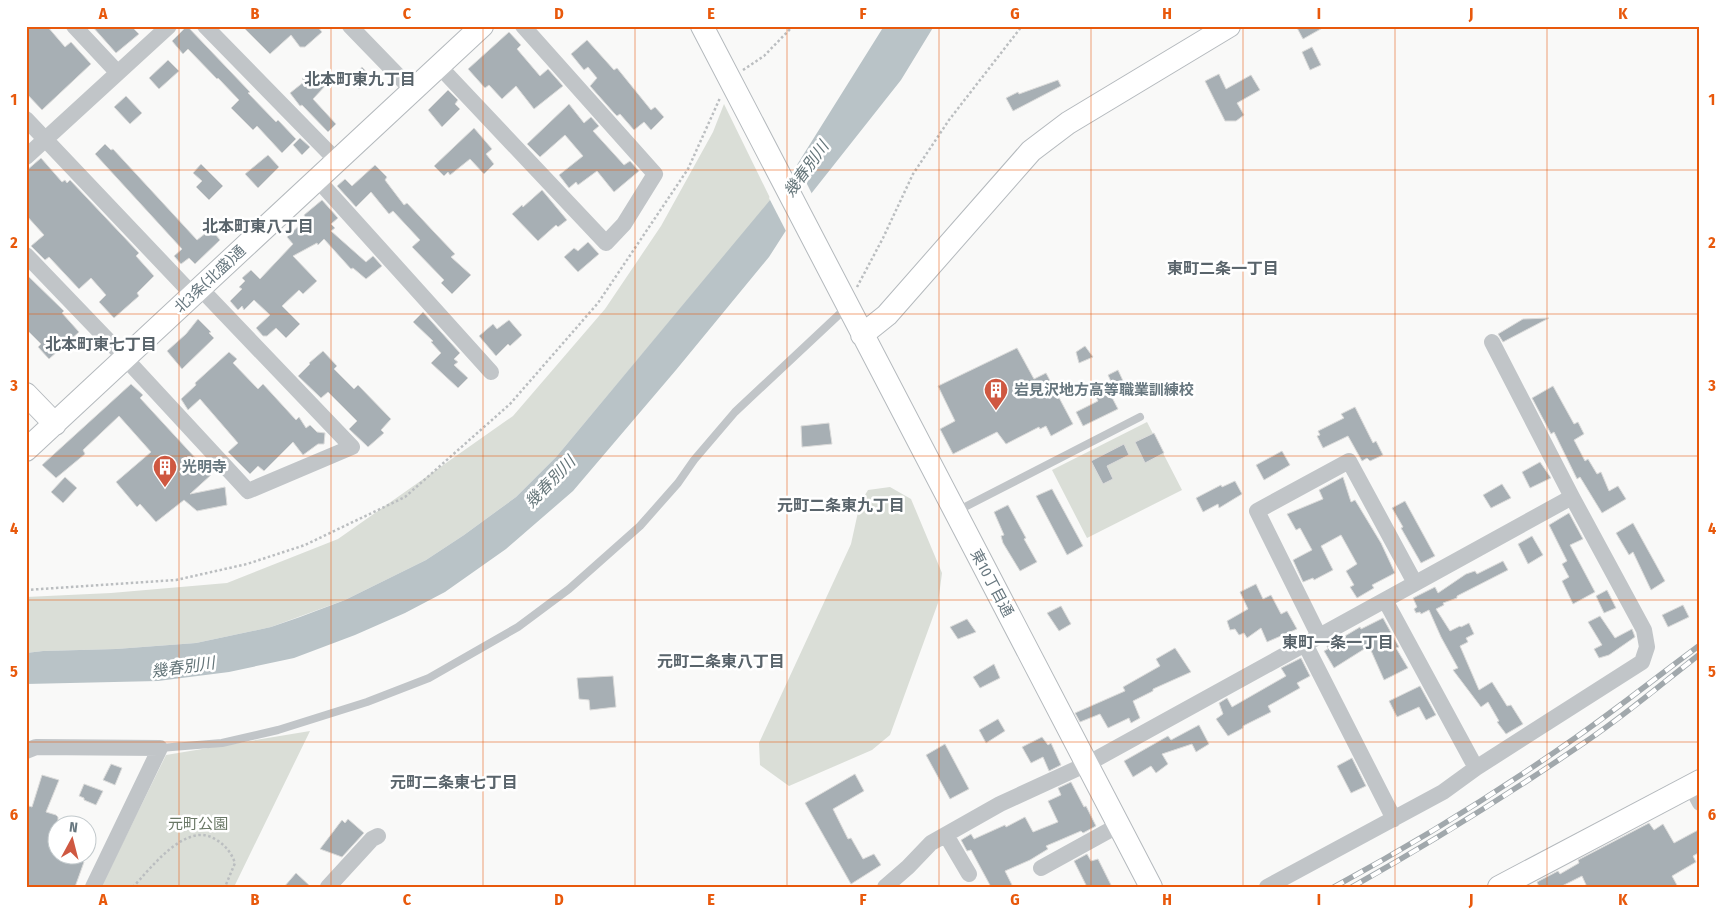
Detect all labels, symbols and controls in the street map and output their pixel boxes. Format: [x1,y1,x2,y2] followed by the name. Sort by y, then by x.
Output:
[98,4,108,23] text: A
[251,4,260,23] text: B
[403,4,412,23] text: C
[554,4,564,23] text: D
[707,4,715,23] text: E
[859,4,867,23] text: F
[1010,4,1020,23] text: G
[1162,4,1172,23] text: H
[1317,4,1321,23] text: I
[1468,4,1473,23] text: J
[1618,4,1628,23] text: K
[304,70,416,89] district label: 北本町東九丁目
[11,90,17,109] text: 1
[1709,90,1715,109] text: 1
[780,136,834,200] water label: 幾春別川
[202,217,314,236] district label: 北本町東八丁目
[9,233,18,252] text: 2
[1707,233,1716,252] text: 2
[171,242,249,316] street label: 北3条(北盛)通
[1167,259,1279,278] district label: 東町二条一丁目
[45,335,157,354] district label: 北本町東七丁目
[9,376,18,395] text: 3
[1707,376,1716,395] text: 3
[983,377,1009,411] building icon: 岩見沢地方高等職業訓練校
[1014,381,1194,399] place label: 岩見沢地方高等職業訓練校
[521,451,580,512] water label: 幾春別川
[152,454,178,488] building icon: 光明寺
[182,458,227,476] place label: 光明寺
[777,496,905,515] district label: 元町二条東九丁目
[10,519,18,538] text: 4
[1708,519,1716,538] text: 4
[967,546,1017,620] street label: 東10丁目通
[1282,633,1394,652] district label: 東町一条一丁目
[657,652,785,671] district label: 元町二条東八丁目
[150,653,218,681] water label: 幾春別川
[10,662,18,681] text: 5
[1708,662,1716,681] text: 5
[390,773,518,792] district label: 元町二条東七丁目
[10,805,18,824] text: 6
[1708,805,1716,824] text: 6
[168,815,228,833] park label: 元町公園
[48,816,98,866] north arrow
[68,819,79,837] text: N
[98,890,108,909] text: A
[251,890,260,909] text: B
[403,890,412,909] text: C
[554,890,564,909] text: D
[707,890,715,909] text: E
[859,890,867,909] text: F
[1010,890,1020,909] text: G
[1162,890,1172,909] text: H
[1317,890,1321,909] text: I
[1468,890,1473,909] text: J
[1618,890,1628,909] text: K

